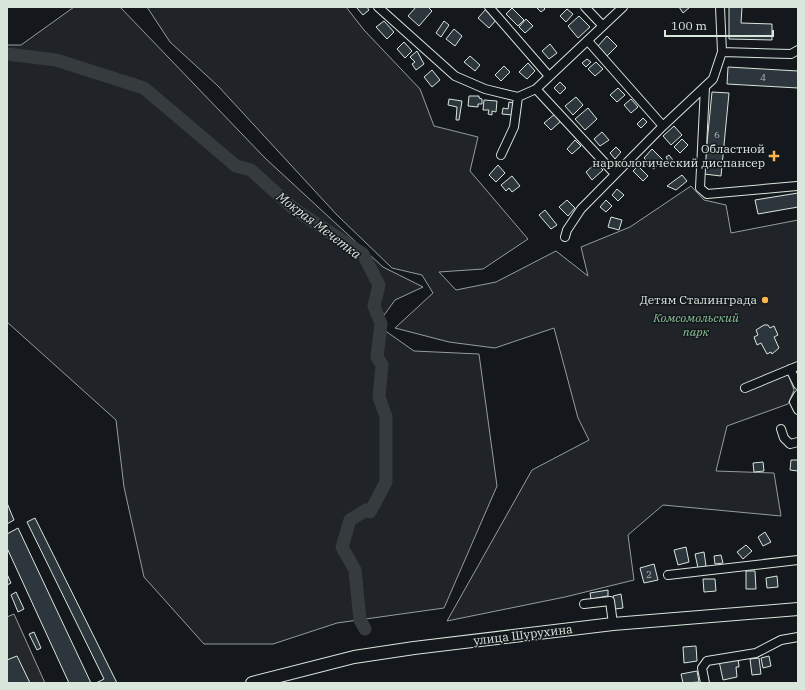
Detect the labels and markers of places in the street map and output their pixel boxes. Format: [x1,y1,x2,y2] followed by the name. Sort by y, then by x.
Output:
[592,141,765,170] place label: Областной наркологический диспансер
[768,150,780,162] marker: Областной наркологический диспансер
[640,292,757,307] place label: Детям Сталинграда
[760,295,770,305] marker: Детям Сталинграда

